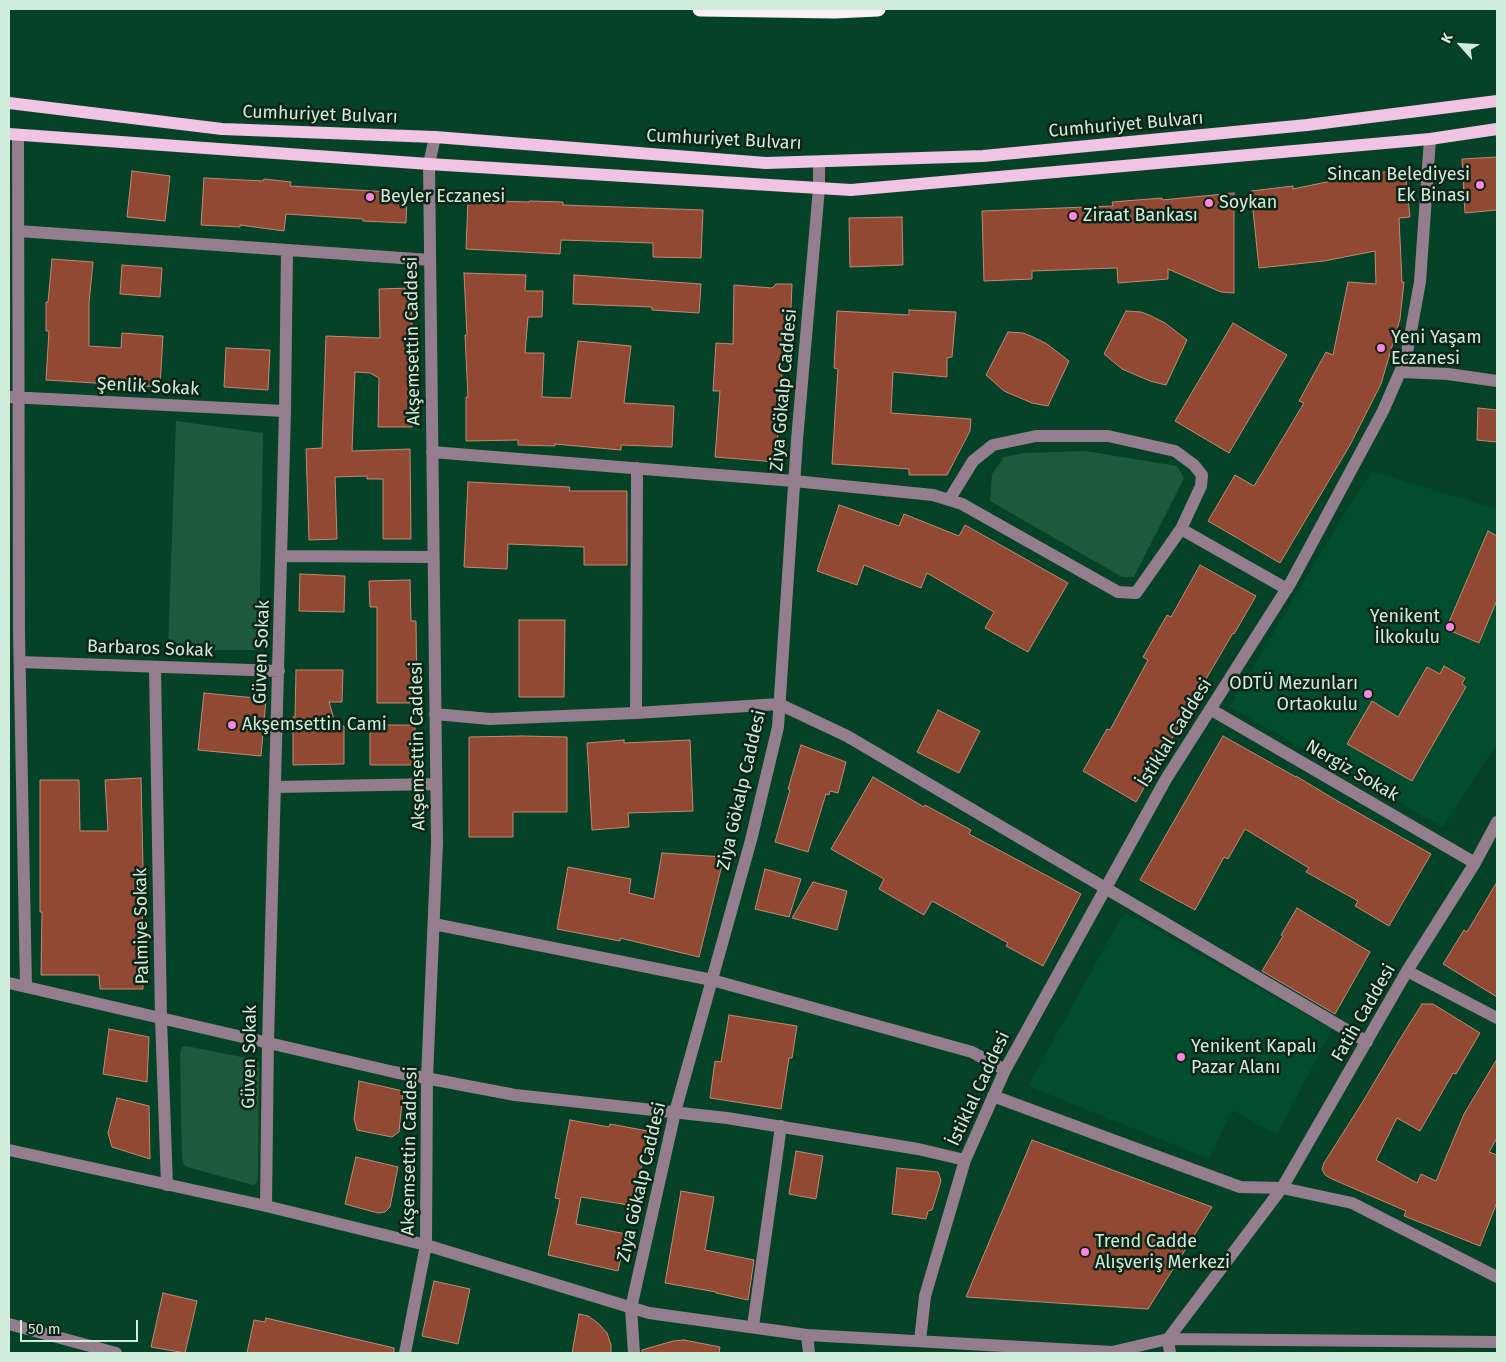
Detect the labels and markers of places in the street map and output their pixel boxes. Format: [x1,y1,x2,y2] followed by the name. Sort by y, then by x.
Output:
[1327,164,1470,206] place label: Sincan Belediyesi Ek Binası
[1474,179,1486,191] marker: Sincan Belediyesi Ek Binası
[380,186,505,208] place label: Beyler Eczanesi
[364,191,376,203] marker: Beyler Eczanesi
[1219,192,1277,214] place label: Soykan
[1203,197,1215,209] marker: Soykan
[1083,205,1198,227] place label: Ziraat Bankası
[1067,210,1079,222] marker: Ziraat Bankası
[1391,327,1482,369] place label: Yeni Yaşam Eczanesi
[1375,342,1387,354] marker: Yeni Yaşam Eczanesi
[1370,606,1440,649] place label: Yenikent İlkokulu
[1444,621,1456,633] marker: Yenikent İlkokulu
[1229,673,1358,716] place label: ODTÜ Mezunları Ortaokulu
[1362,688,1374,700] marker: ODTÜ Mezunları Ortaokulu
[242,714,387,736] place label: Akşemsettin Cami
[226,719,238,731] marker: Akşemsettin Cami
[1191,1036,1317,1078] place label: Yenikent Kapalı Pazar Alanı
[1175,1051,1187,1063] marker: Yenikent Kapalı Pazar Alanı
[1095,1231,1230,1274] place label: Trend Cadde Alışveriş Merkezi
[1079,1246,1091,1258] marker: Trend Cadde Alışveriş Merkezi

